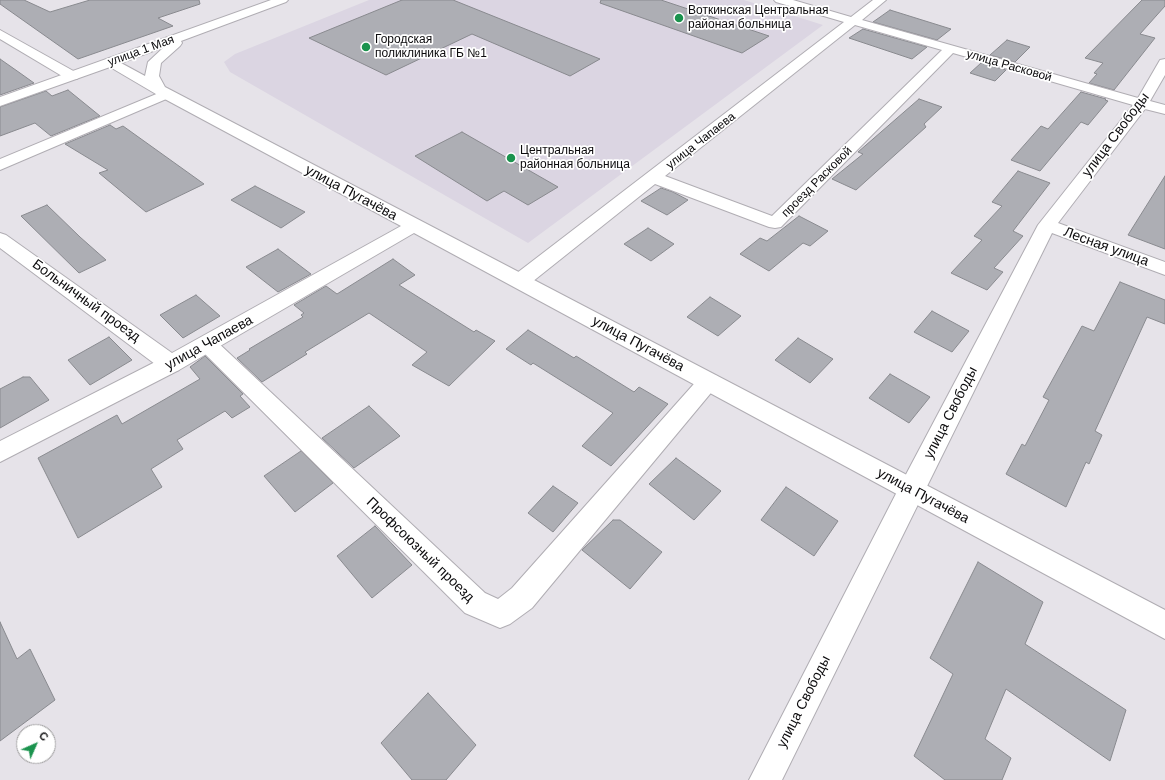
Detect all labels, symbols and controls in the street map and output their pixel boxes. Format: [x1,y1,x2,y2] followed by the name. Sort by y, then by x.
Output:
[688,4,829,32] place label: Воткинская Центральная районая больница
[673,12,685,24] marker: Воткинская Центральная районая больница
[106,32,176,70] street label: улица 1 Мая
[375,33,487,61] place label: Городская поликлиника ГБ №1
[360,41,372,53] marker: Городская поликлиника ГБ №1
[965,47,1053,85] street label: улица Расковой
[1079,90,1153,180] street label: улица Свободы
[664,110,738,172] street label: улица Чапаева
[520,144,630,172] place label: Центральная районная больница
[779,144,855,220] street label: проезд Расковой
[505,152,517,164] marker: Центральная районная больница
[302,162,400,224] street label: улица Пугачёва
[1061,224,1151,270] street label: Лесная улица
[29,256,143,346] street label: Больничный проезд
[162,312,256,374] street label: улица Чапаева
[589,313,687,375] street label: улица Пугачёва
[921,364,981,462] street label: улица Свободы
[874,465,972,527] street label: улица Пугачёва
[363,494,477,606] street label: Профсоюзный проезд
[774,653,834,751] street label: улица Свободы
[16,724,56,764] north arrow
[37,729,51,743] text: С

